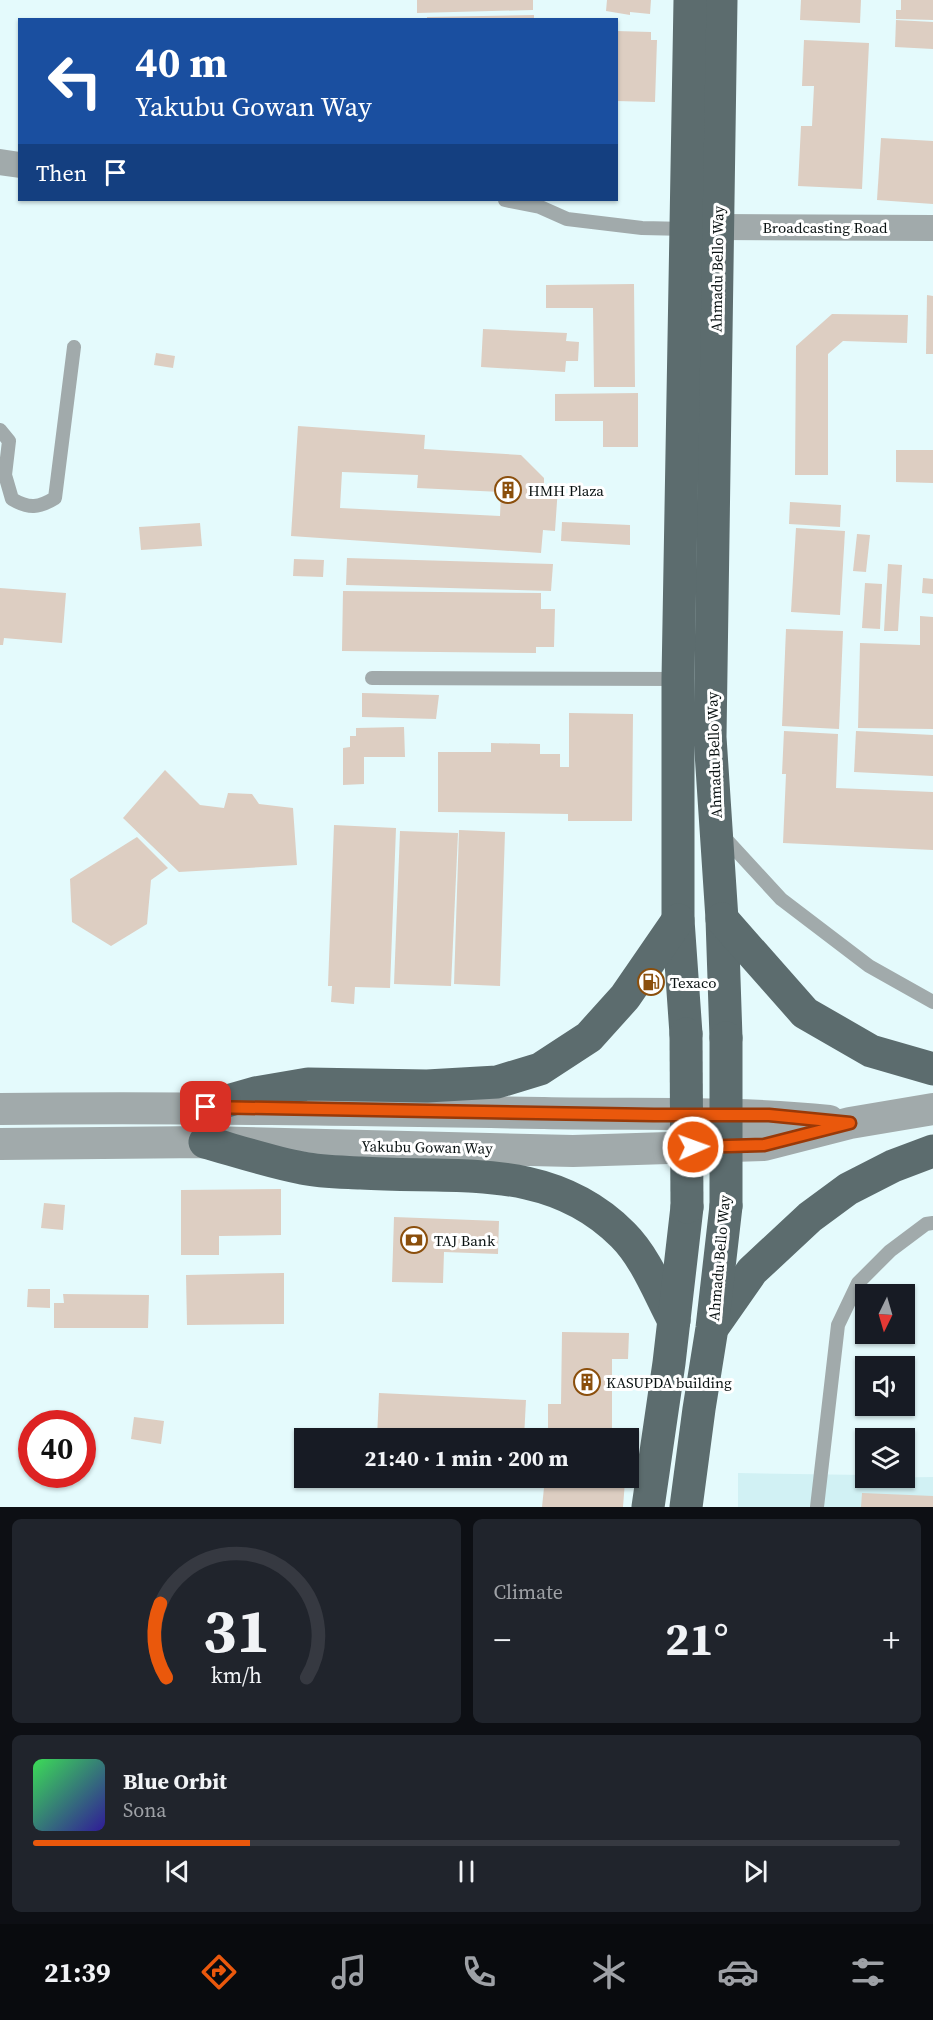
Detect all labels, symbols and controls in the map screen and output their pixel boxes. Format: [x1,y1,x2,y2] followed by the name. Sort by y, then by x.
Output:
[135,33,228,91] text: 40 m
[36,42,114,120] icon: left
[135,88,372,125] text: Yakubu Gowan Way
[99,156,132,189] icon: arrive
[36,158,87,188] text: Then
[705,205,729,332] street label: Ahmadu Bello Way
[762,217,888,238] street label: Broadcasting Road
[493,475,523,505] building icon: HMH Plaza
[528,480,604,501] place label: HMH Plaza
[701,691,727,819] street label: Ahmadu Bello Way
[636,967,666,997] fuel station icon: Texaco
[670,972,717,993] place label: Texaco
[180,1081,231,1132] pin
[189,1090,222,1123] icon: arrive
[661,1115,725,1179] position arrow
[361,1135,493,1159] street label: Yakubu Gowan Way
[703,1194,735,1322] street label: Ahmadu Bello Way
[399,1225,429,1255] bank icon: TAJ Bank
[434,1230,496,1251] place label: TAJ Bank
[855,1284,915,1344] north arrow
[855,1284,915,1488] map controls
[855,1356,915,1416] button: sound
[572,1367,602,1397] building icon: KASUPDA building
[606,1372,732,1393] place label: KASUPDA building
[18,1410,96,1488] speed limit sign: 40
[855,1428,915,1488] button: layers
[365,1443,568,1473] text: 21:40 · 1 min · 200 m
[494,1578,563,1606] text: Climate
[202,1587,270,1673] text: 31
[665,1608,729,1670] text: 21°
[494,1617,511,1662] text: −
[882,1617,900,1662] text: +
[211,1661,262,1690] text: km/h
[123,1766,227,1796] text: Blue Orbit
[123,1796,167,1824] text: Sona
[161,1855,194,1888] icon: previous
[450,1855,483,1888] icon: pause
[739,1855,772,1888] icon: next
[198,1951,240,1993] icon: directions
[328,1951,370,1993] icon: music
[458,1951,500,1993] icon: phone
[588,1951,630,1993] icon: climate
[717,1951,759,1993] icon: car
[847,1951,889,1993] icon: filters
[44,1954,111,1991] text: 21:39

